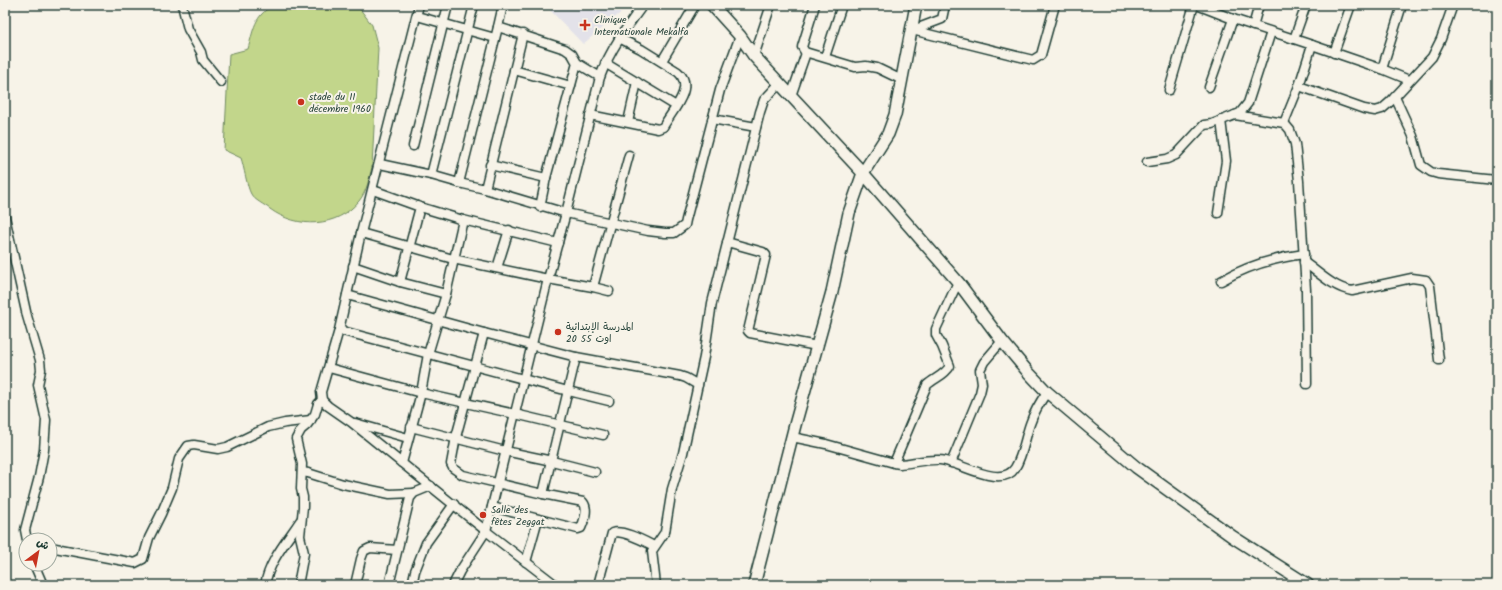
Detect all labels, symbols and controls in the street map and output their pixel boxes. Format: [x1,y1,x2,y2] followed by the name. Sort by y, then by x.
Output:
[594,12,689,40] place label: Clinique Internationale Mekalfa
[579,19,591,31] marker: Clinique Internationale Mekalfa
[309,89,371,117] place label: stade du 11 décembre 1960
[296,97,306,107] marker: stade du 11 décembre 1960
[566,319,634,347] place label: المدرسة الإبتدائية 20 اوت 55
[553,327,563,337] marker: المدرسة الإبتدائية 20 اوت 55
[491,502,545,530] place label: Salle des fêtes Zeggat
[478,510,488,520] marker: Salle des fêtes Zeggat
[18,532,58,572] north arrow
[33,534,53,555] text: ش

